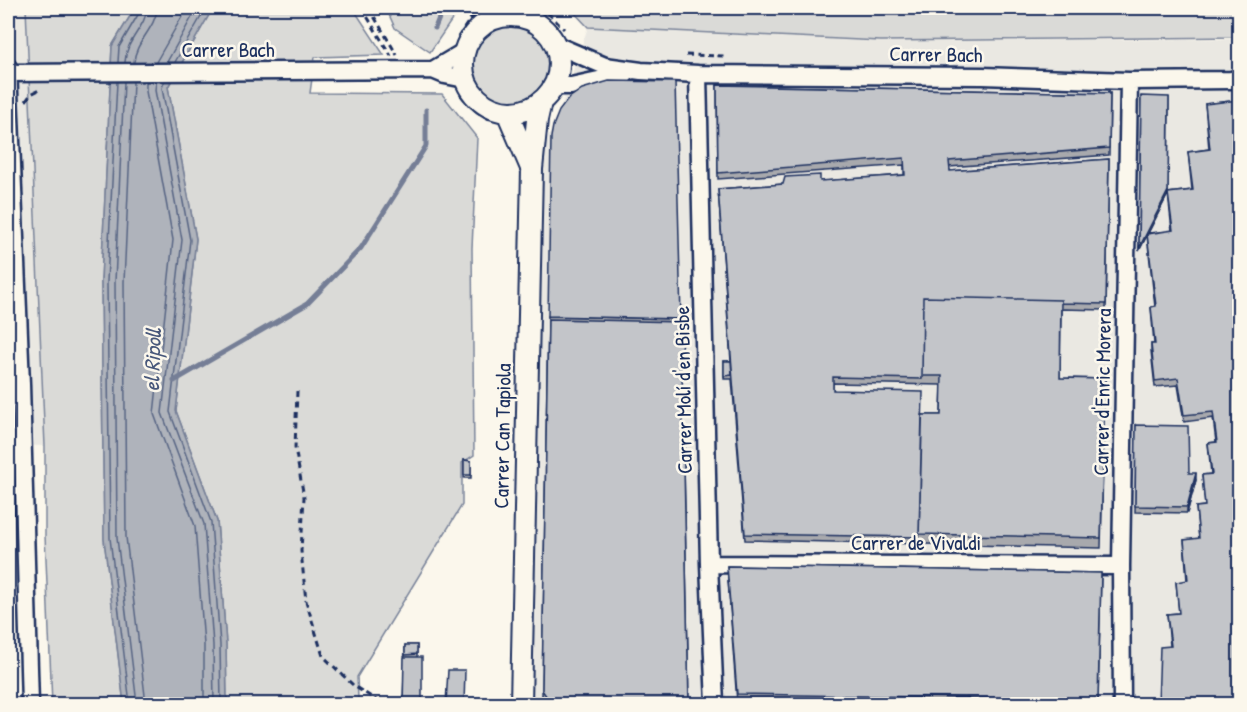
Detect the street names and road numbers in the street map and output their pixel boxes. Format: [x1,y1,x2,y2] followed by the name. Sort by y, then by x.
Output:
[181,35,275,64] street label: Carrer Bach
[889,39,983,69] street label: Carrer Bach
[667,306,699,474] street label: Carrer Molí d'en Bisbe
[1086,308,1118,476] street label: Carrer d'Enric Morera
[486,363,518,509] street label: Carrer Can Tapiola
[851,528,981,557] street label: Carrer de Vivaldi

